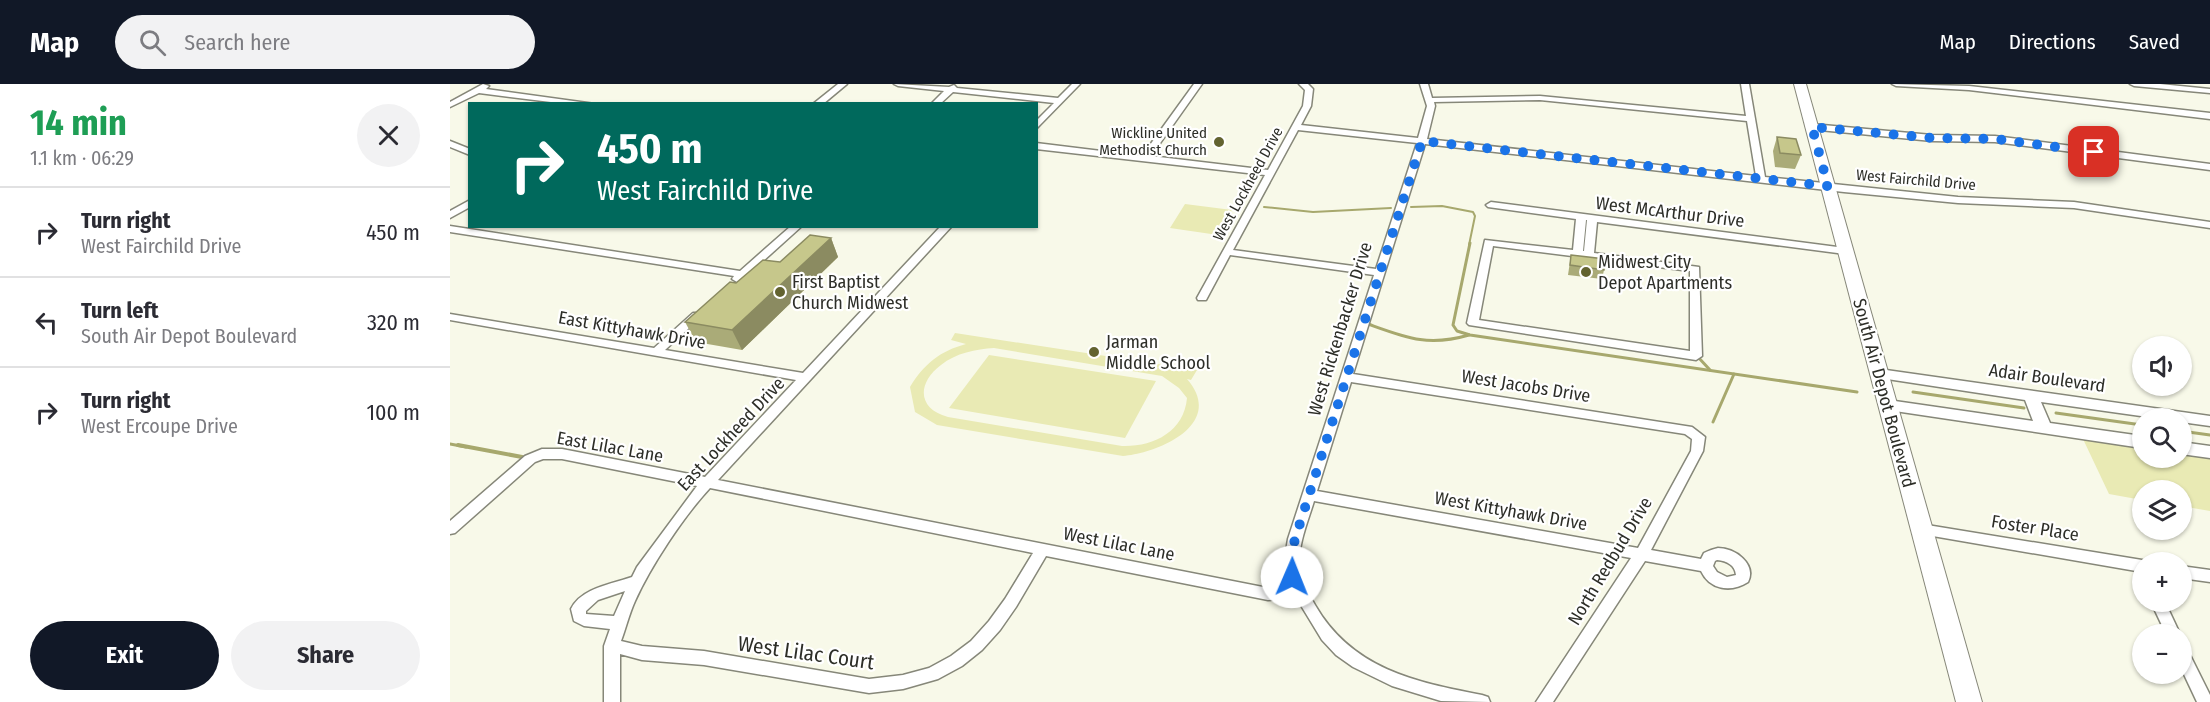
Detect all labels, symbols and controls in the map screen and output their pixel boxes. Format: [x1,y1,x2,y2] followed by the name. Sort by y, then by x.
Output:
[115,15,535,69] search box
[30,26,79,59] text: Map
[136,26,169,59] icon: search
[184,29,290,56] text: Search here
[1939,29,1976,55] text: Map
[2009,29,2096,55] text: Directions
[2129,29,2180,55] text: Saved
[30,101,127,145] text: 14 min
[357,104,420,167] button: close
[597,124,703,174] text: 450 m
[1099,124,1207,159] place label: Wickline United Methodist Church
[1209,124,1287,244] street label: West Lockheed Drive
[498,126,576,204] icon: right
[2068,126,2119,177] pin
[1212,135,1226,149] marker: Wickline United Methodist Church
[2077,135,2110,168] icon: arrive
[30,146,134,170] text: 1.1 km · 06:29
[1855,166,1977,194] street label: West Fairchild Drive
[597,175,813,207] text: West Fairchild Drive
[1594,192,1746,232] street label: West McArthur Drive
[81,207,170,234] text: Turn right
[30,216,63,249] icon: right
[366,219,420,246] text: 450 m
[81,234,241,258] text: West Fairchild Drive
[1303,239,1377,418] street label: West Rickenbacker Drive
[1598,251,1732,294] place label: Midwest City Depot Apartments
[1579,265,1593,279] marker: Midwest City Depot Apartments
[792,271,908,314] place label: First Baptist Church Midwest
[773,285,787,299] marker: First Baptist Church Midwest
[1848,296,1920,490] street label: South Air Depot Boulevard
[81,297,159,324] text: Turn left
[30,306,63,339] icon: left
[557,306,708,354] street label: East Kittyhawk Drive
[367,309,420,336] text: 320 m
[81,324,297,348] text: South Air Depot Boulevard
[1106,331,1210,374] place label: Jarman Middle School
[2132,336,2192,684] map controls
[2132,336,2192,396] button: sound
[1087,345,1101,359] marker: Jarman Middle School
[1987,359,2107,397] street label: Adair Boulevard
[1460,365,1592,407] street label: West Jacobs Drive
[673,373,789,495] street label: East Lockheed Drive
[81,387,170,414] text: Turn right
[30,396,63,429] icon: right
[366,399,420,426] text: 100 m
[2132,408,2192,468] button: search
[81,414,238,438] text: West Ercoupe Drive
[555,427,665,467] street label: East Lilac Lane
[2132,480,2192,540] button: layers
[1433,487,1589,535] street label: West Kittyhawk Drive
[1563,493,1657,629] street label: North Redbud Drive
[1990,510,2080,546] street label: Foster Place
[1061,522,1177,566] street label: West Lilac Lane
[1260,545,1324,609] position arrow
[2132,552,2192,612] button: +
[30,621,219,690] button: Exit
[231,621,420,690] button: Share
[2132,624,2192,684] button: −
[736,631,876,675] street label: West Lilac Court

